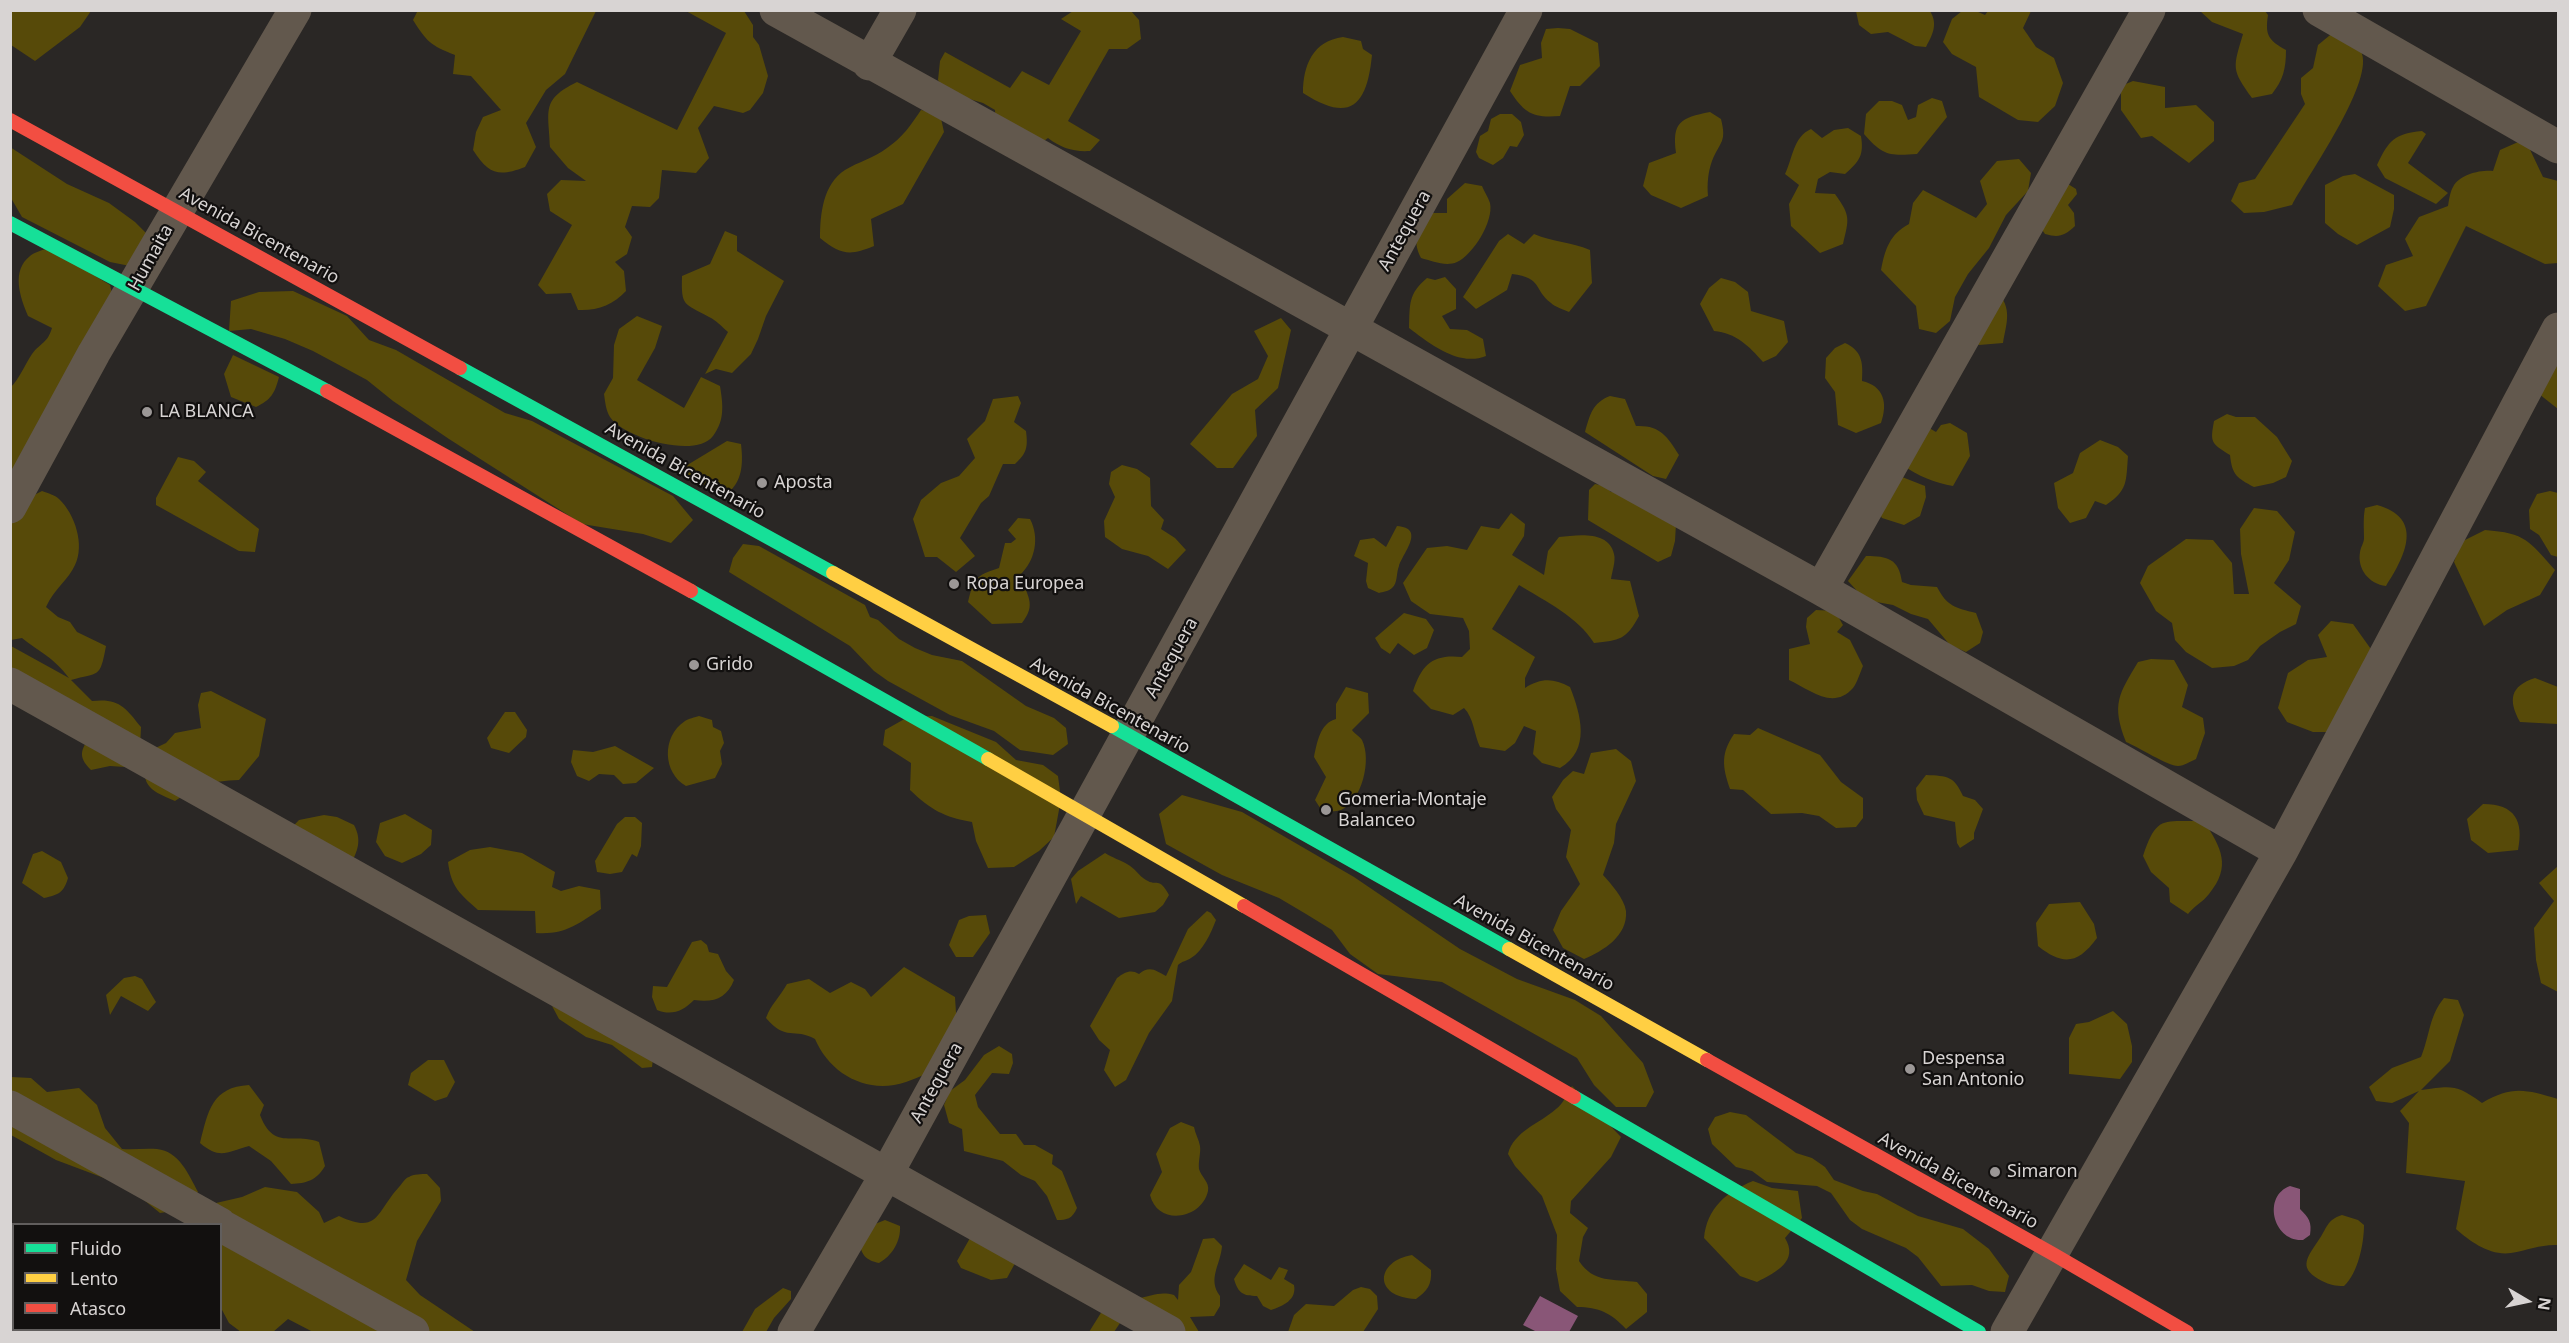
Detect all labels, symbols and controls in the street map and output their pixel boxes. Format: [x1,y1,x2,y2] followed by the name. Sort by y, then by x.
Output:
[175,183,343,289] street label: Avenida Bicentenario
[1374,187,1436,275] street label: Antequera
[124,221,178,295] street label: Humaita
[159,401,254,423] place label: LA BLANCA
[140,405,154,419] marker: LA BLANCA
[601,418,769,524] street label: Avenida Bicentenario
[774,472,833,494] place label: Aposta
[755,476,769,490] marker: Aposta
[966,573,1084,595] place label: Ropa Europea
[947,577,961,591] marker: Ropa Europea
[1141,614,1203,702] street label: Antequera
[1026,653,1194,759] street label: Avenida Bicentenario
[706,654,753,676] place label: Grido
[687,658,701,672] marker: Grido
[1338,789,1487,832] place label: Gomeria-Montaje Balanceo
[1319,803,1333,817] marker: Gomeria-Montaje Balanceo
[1450,890,1618,996] street label: Avenida Bicentenario
[906,1039,968,1127] street label: Antequera
[1922,1048,2024,1090] place label: Despensa San Antonio
[1903,1062,1917,1076] marker: Despensa San Antonio
[1874,1128,2042,1234] street label: Avenida Bicentenario
[2007,1161,2078,1183] place label: Simaron
[1988,1165,2002,1179] marker: Simaron
[12,1223,222,1331] legend
[70,1236,122,1260] text: Fluido
[70,1266,118,1290] text: Lento
[2497,1271,2557,1331] north arrow
[70,1296,126,1320] text: Atasco
[2533,1296,2557,1312] text: N

